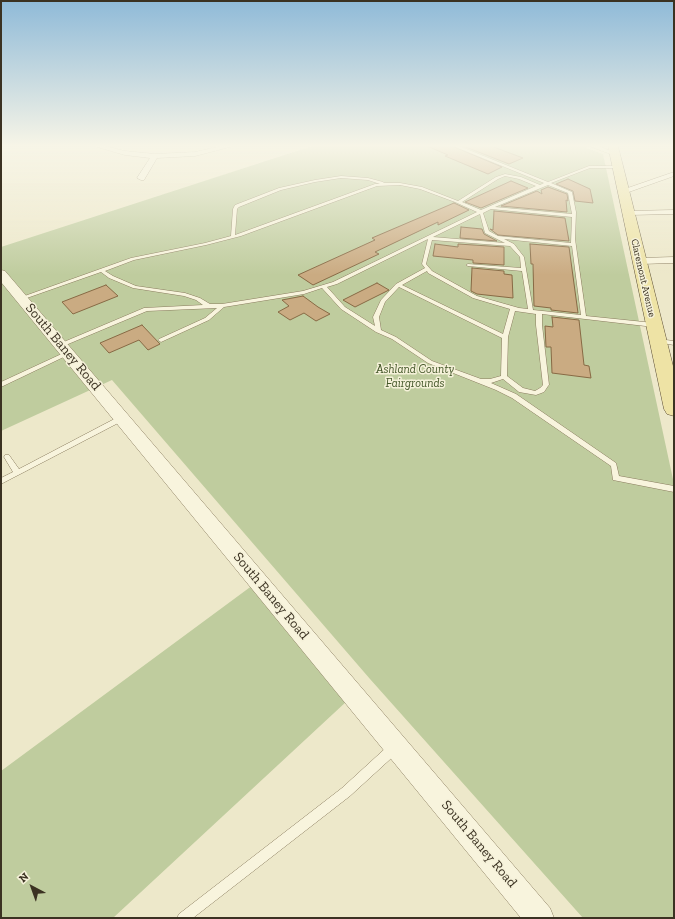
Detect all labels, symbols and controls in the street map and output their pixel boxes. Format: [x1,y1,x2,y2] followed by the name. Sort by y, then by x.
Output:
[628,238,658,318] street label: Claremont Avenue
[22,300,104,394] street label: South Baney Road
[376,363,454,391] park label: Ashland County Fairgrounds
[230,549,312,643] street label: South Baney Road
[438,797,520,891] street label: South Baney Road
[12,867,52,907] north arrow
[16,870,31,885] text: N

